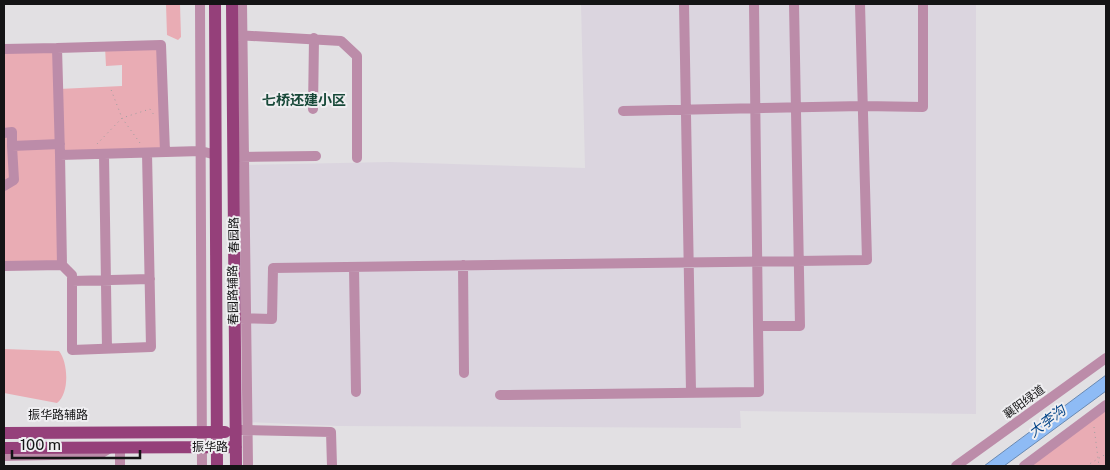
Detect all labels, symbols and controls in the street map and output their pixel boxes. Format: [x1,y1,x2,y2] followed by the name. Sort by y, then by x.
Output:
[262,92,346,108] district label: 七桥还建小区
[227,217,241,253] street label: 春园路
[225,265,241,325] street label: 春园路辅路
[1000,382,1048,422] street label: 襄阳绿道
[1025,401,1070,440] water label: 大李沟
[28,408,88,422] street label: 振华路辅路
[12,428,140,460] scale bar
[20,436,61,453] text: 100 m
[192,440,228,454] street label: 振华路

